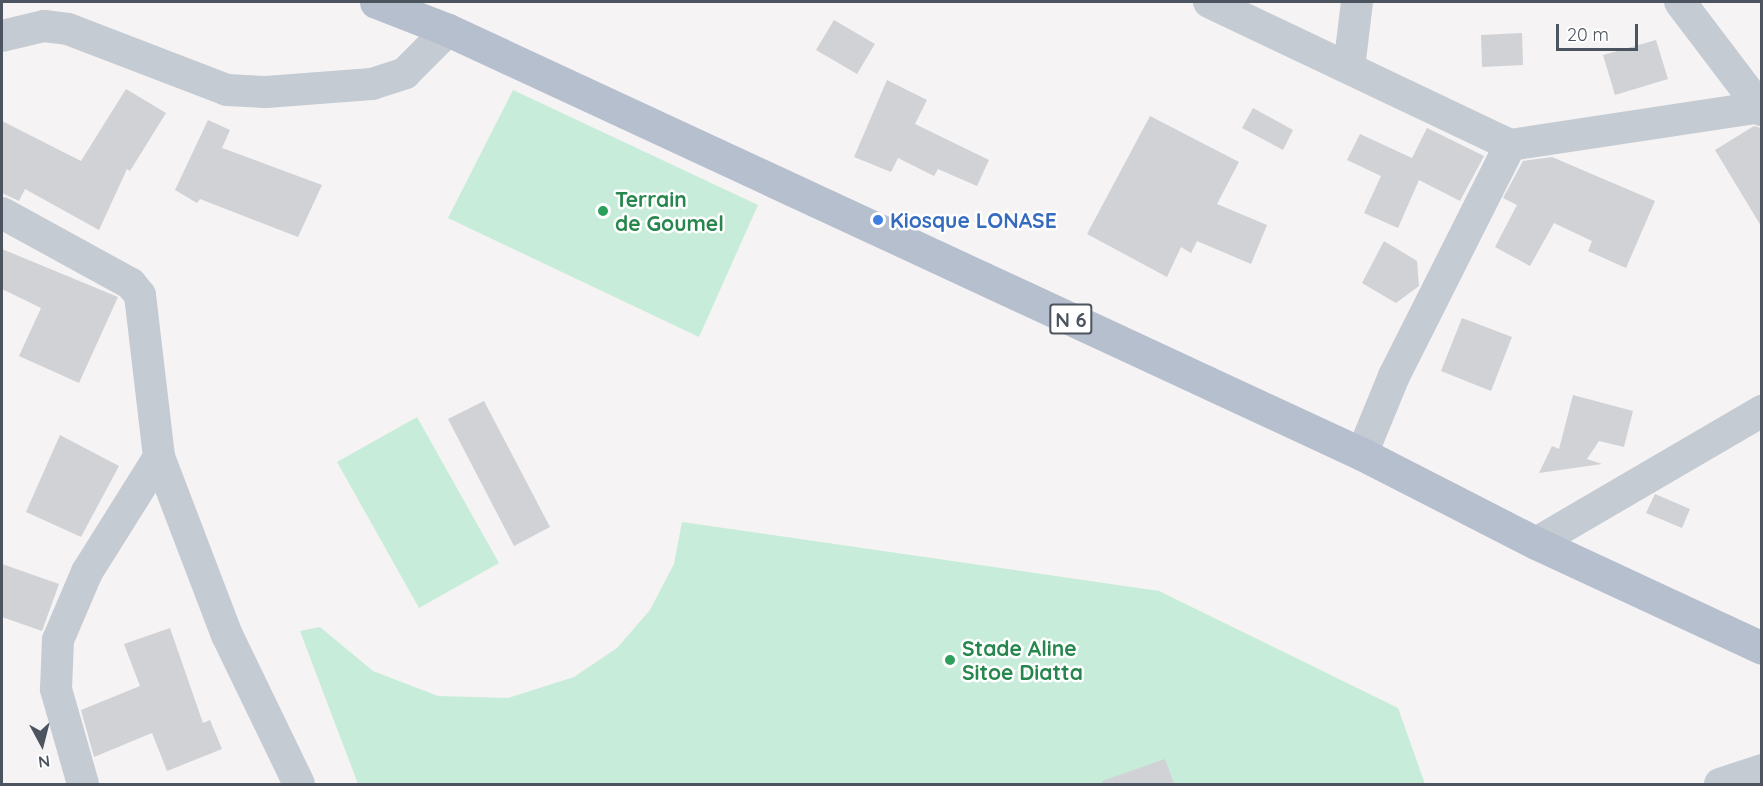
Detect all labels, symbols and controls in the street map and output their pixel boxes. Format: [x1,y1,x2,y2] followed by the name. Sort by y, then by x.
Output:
[1559,12,1642,50] scale bar
[1567,23,1609,46] text: 20 m
[615,186,724,236] place label: Terrain de Goumel
[596,204,610,218] marker: Terrain de Goumel
[890,207,1057,233] place label: Kiosque LONASE
[871,213,885,227] marker: Kiosque LONASE
[1048,302,1094,336] road number: N 6
[962,635,1083,685] place label: Stade Aline Sitoe Diatta
[943,653,957,667] marker: Stade Aline Sitoe Diatta
[12,714,72,774] north arrow
[37,751,51,773] text: N

